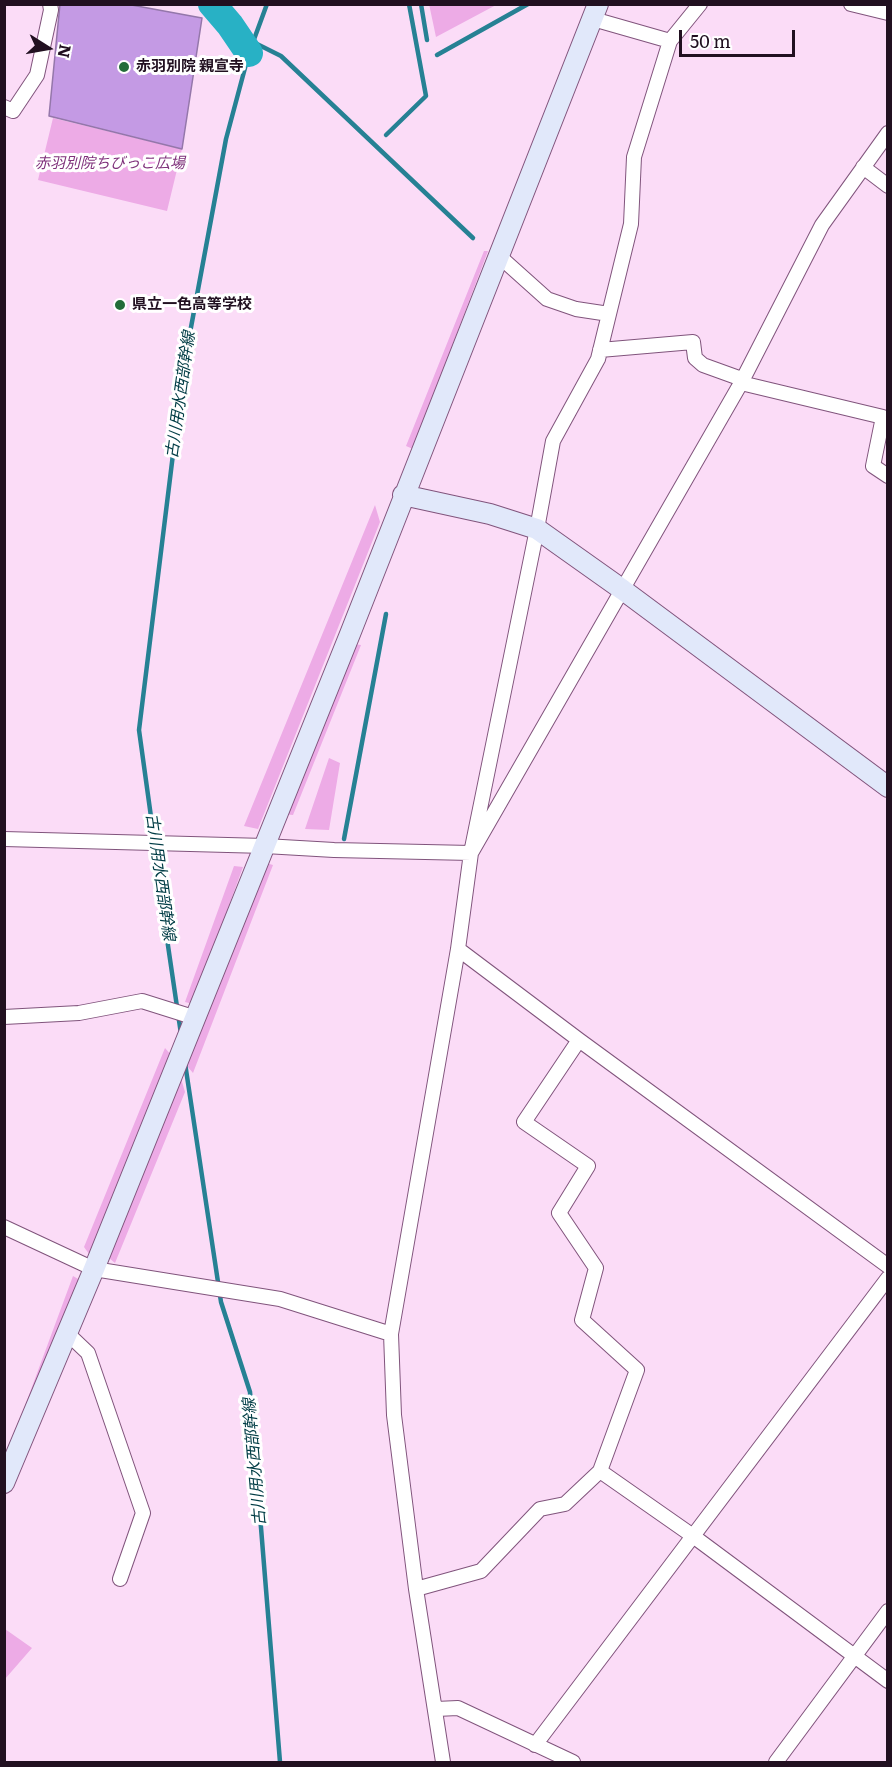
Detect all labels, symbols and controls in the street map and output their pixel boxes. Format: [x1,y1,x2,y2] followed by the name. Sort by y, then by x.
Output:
[18,18,78,78] north arrow
[682,18,798,56] scale bar
[690,27,731,54] text: 50 m
[53,43,79,60] text: N
[136,58,244,76] place label: 赤羽別院 親宣寺
[117,60,131,74] marker: 赤羽別院 親宣寺
[35,155,185,173] park label: 赤羽別院ちびっこ広場
[132,296,252,314] place label: 県立一色高等学校
[113,298,127,312] marker: 県立一色高等学校
[163,330,199,460] water label: 古川用水西部幹線
[142,812,178,942] water label: 古川用水西部幹線
[240,1397,270,1527] water label: 古川用水西部幹線

